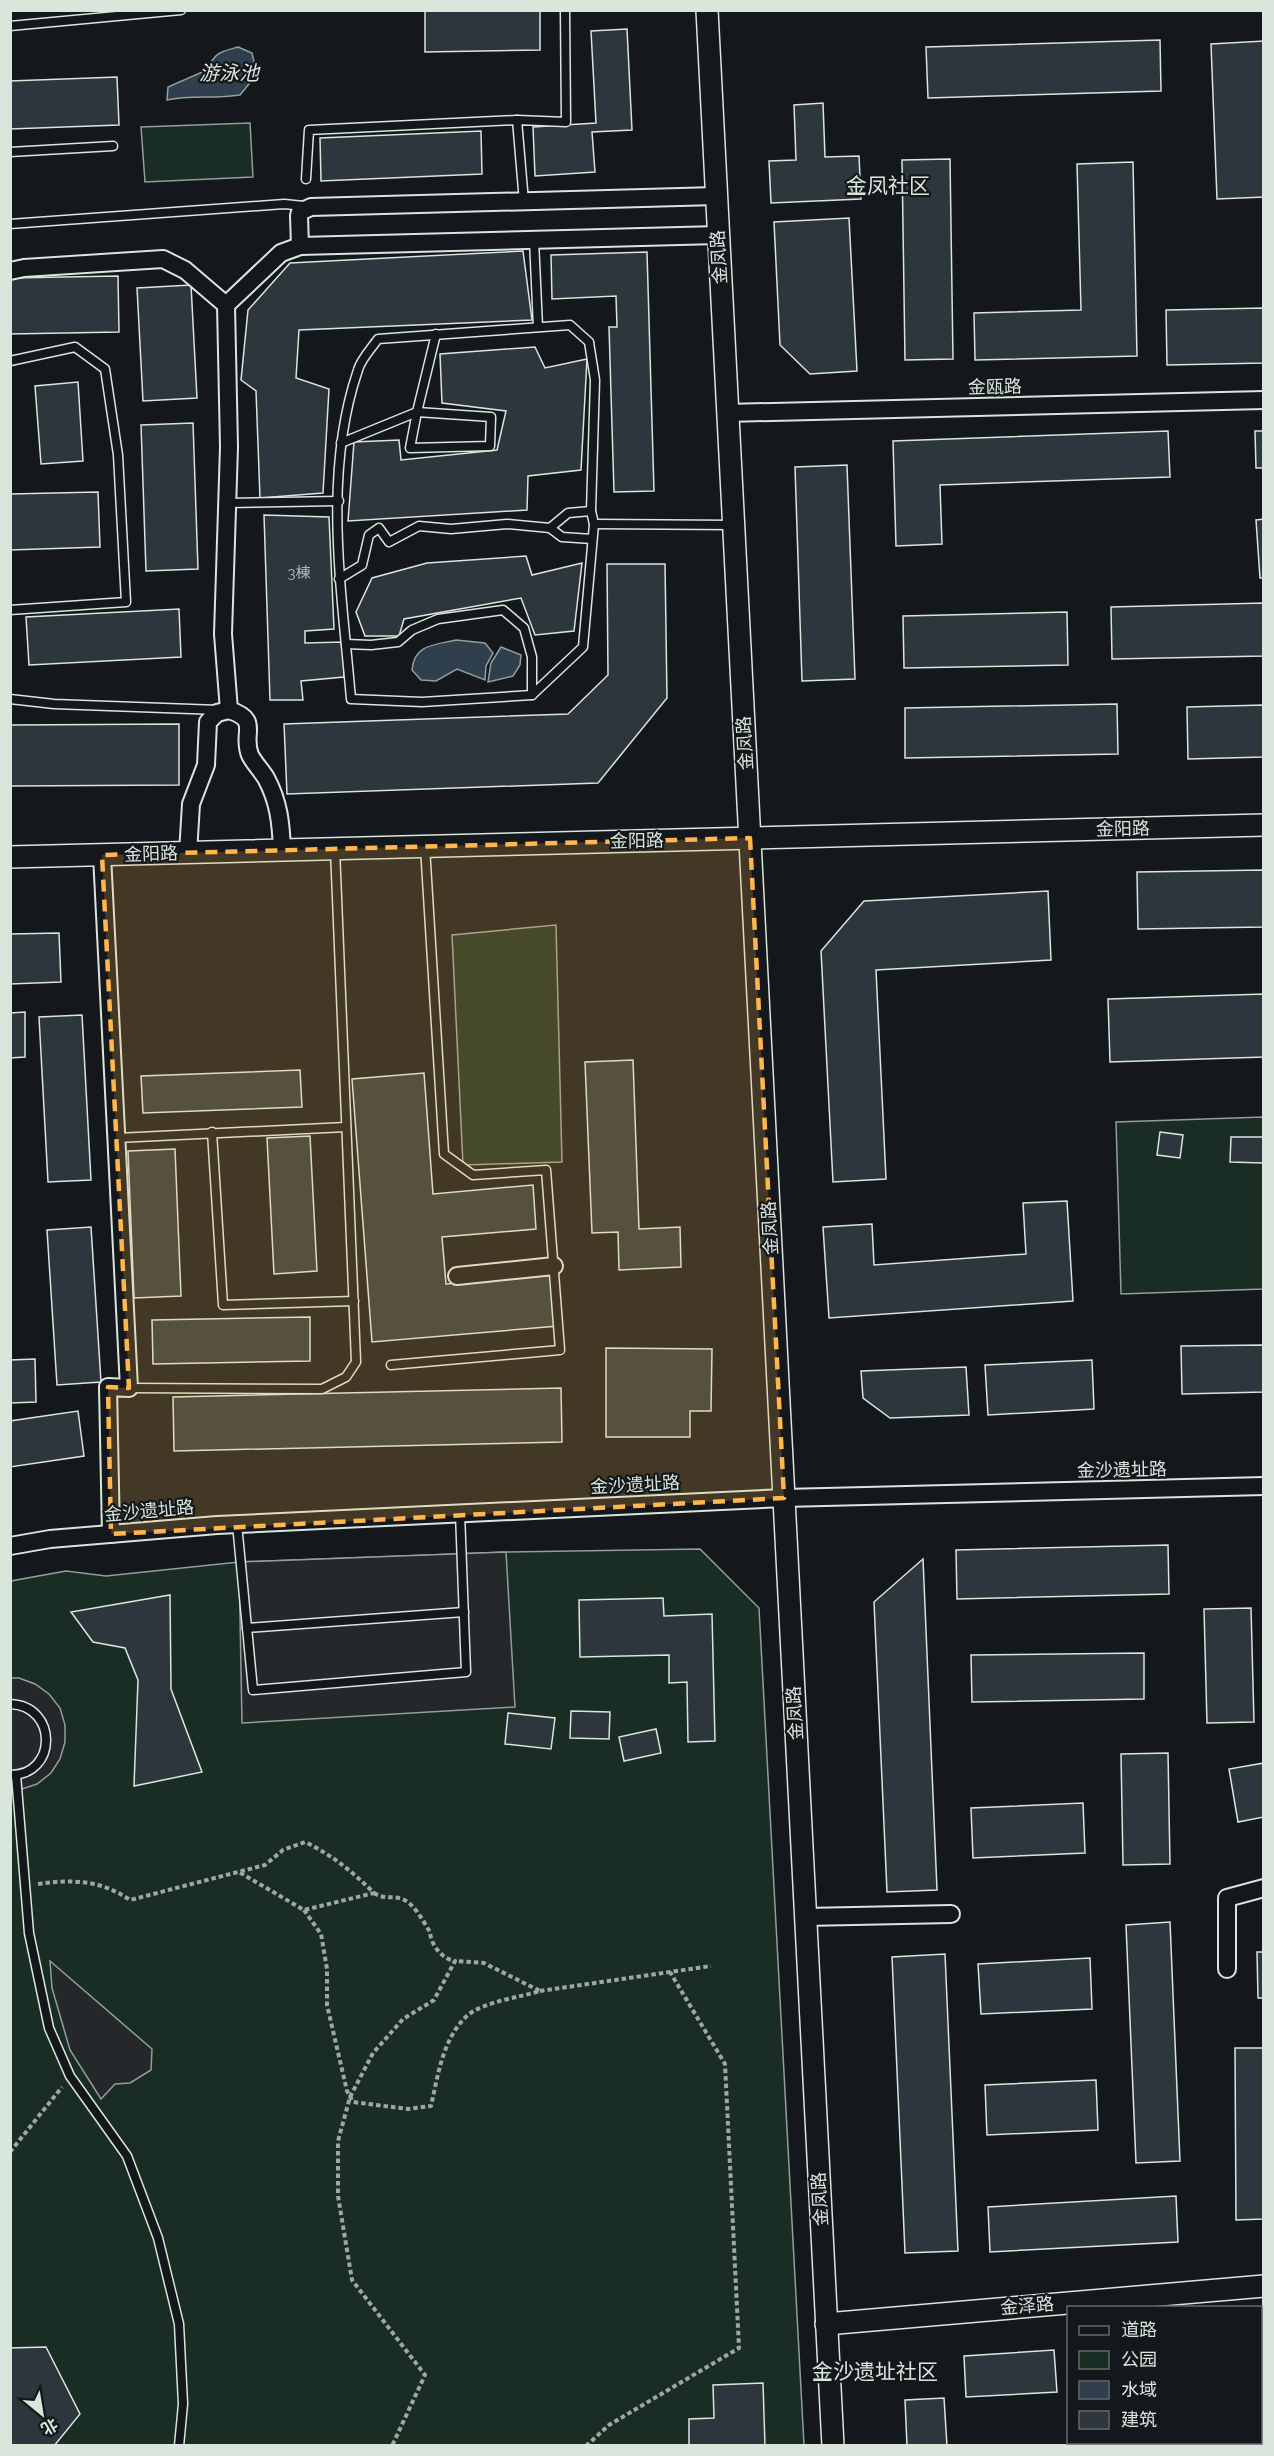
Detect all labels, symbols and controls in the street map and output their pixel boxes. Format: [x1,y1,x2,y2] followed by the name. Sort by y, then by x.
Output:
[199,61,261,85] water label: 游泳池
[846,173,930,198] district label: 金凤社区
[707,230,730,285] street label: 金凤路
[968,376,1022,397] street label: 金瓯路
[287,564,311,582] house number: 3棟
[733,716,756,771] street label: 金凤路
[1096,818,1150,839] street label: 金阳路
[610,830,664,851] street label: 金阳路
[124,842,178,865] street label: 金阳路
[758,1201,781,1256] street label: 金凤路
[1077,1458,1167,1481] street label: 金沙遗址路
[589,1472,680,1497] street label: 金沙遗址路
[103,1496,195,1525] street label: 金沙遗址路
[783,1686,806,1741] street label: 金凤路
[808,2172,831,2227] street label: 金凤路
[999,2293,1055,2318] street label: 金泽路
[1067,2306,1262,2444] legend
[1121,2319,1157,2340] text: 道路
[1121,2349,1157,2370] text: 公园
[812,2359,938,2384] district label: 金沙遗址社区
[1121,2379,1157,2400] text: 水域
[12,2384,72,2444] north arrow
[1121,2409,1157,2430] text: 建筑
[38,2414,61,2439] text: 北

